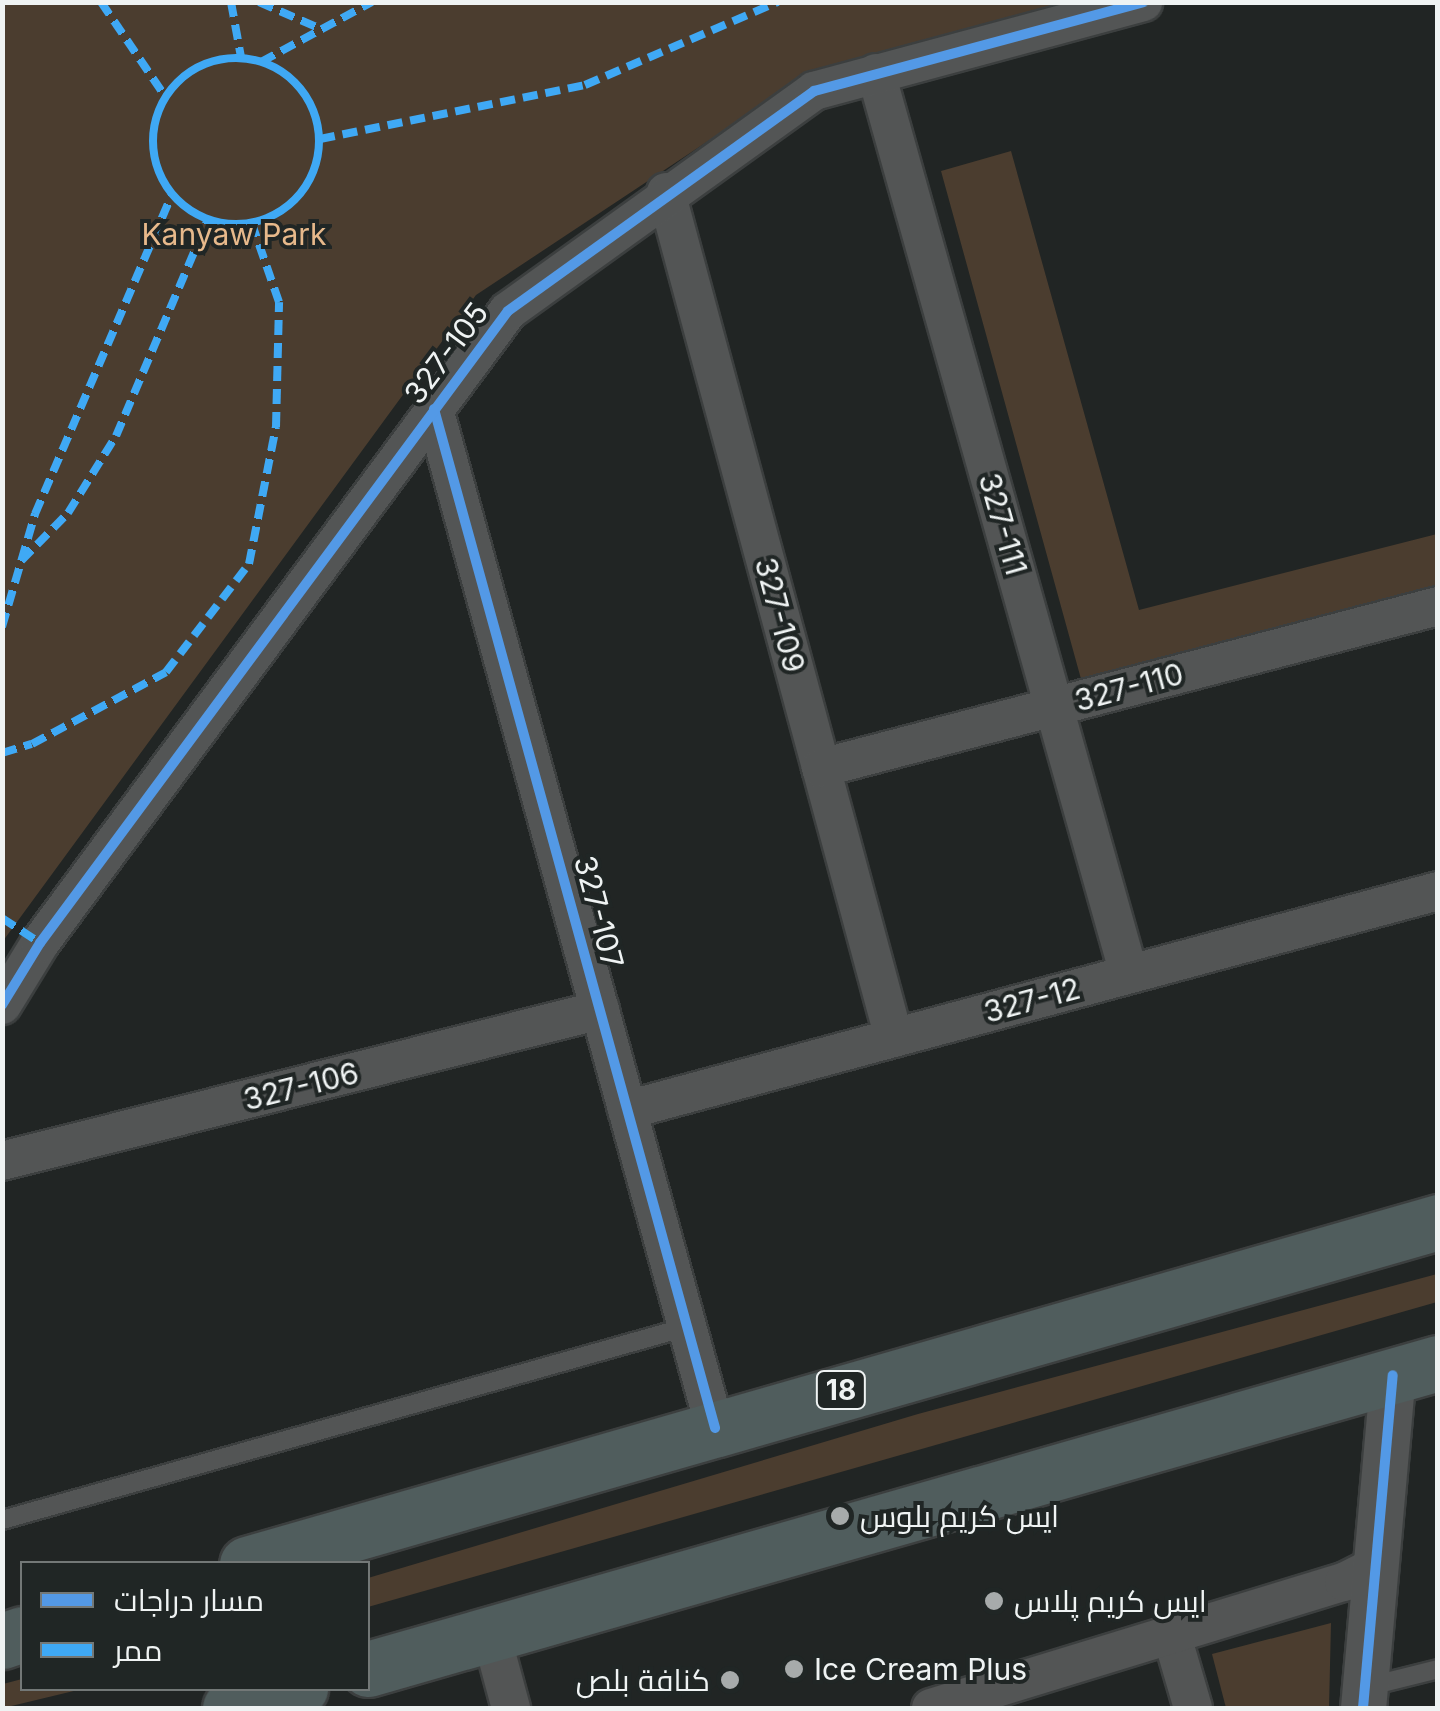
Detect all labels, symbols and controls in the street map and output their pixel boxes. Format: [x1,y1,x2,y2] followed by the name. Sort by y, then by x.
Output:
[141,216,327,252] park label: Kanyaw Park
[396,295,496,411] street label: 327-105
[971,469,1035,579] street label: 327-111
[747,554,813,676] street label: 327-109
[1071,655,1187,719] street label: 327-110
[567,852,631,972] street label: 327-107
[980,970,1084,1030] street label: 327-12
[240,1054,362,1118] street label: 327-106
[814,1367,868,1413] road number: 18
[860,1498,1059,1534] place label: ايس كريم بلوس
[829,1505,851,1527] marker: ايس كريم بلوس
[20,1561,370,1691] legend
[114,1582,264,1618] text: مسار دراجات
[1014,1583,1207,1619] place label: ايس كريم پلاس
[983,1590,1005,1612] marker: ايس كريم پلاس
[114,1632,163,1668] text: ممر
[814,1651,1027,1687] place label: Ice Cream Plus
[783,1658,805,1680] marker: Ice Cream Plus
[576,1662,710,1698] place label: كنافة بلص
[719,1669,741,1691] marker: كنافة بلص

